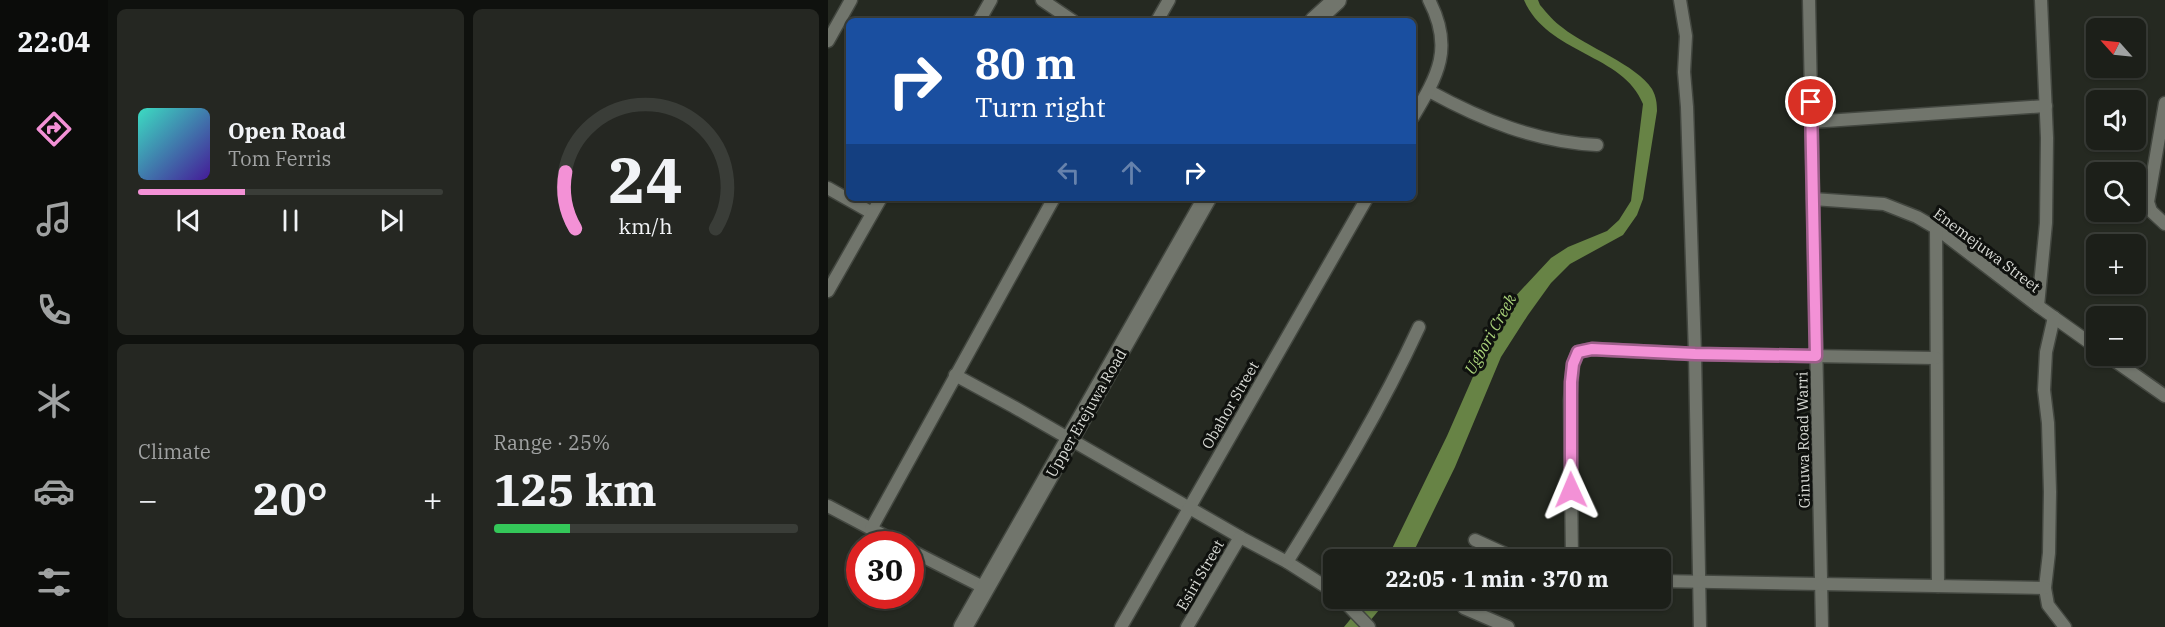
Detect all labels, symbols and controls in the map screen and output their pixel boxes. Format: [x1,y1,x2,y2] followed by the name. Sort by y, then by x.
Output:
[2086,18,2146,78] north arrow
[2086,18,2146,366] map controls
[18,24,90,59] text: 22:04
[975,36,1076,91] text: 80 m
[876,42,954,120] icon: right
[1785,76,1836,127] pin
[1794,85,1827,118] icon: arrive
[975,89,1106,124] text: Turn right
[2086,90,2146,150] button: sound
[33,108,75,150] icon: directions
[228,116,346,145] text: Open Road
[608,139,683,220] text: 24
[228,145,331,172] text: Tom Ferris
[1052,156,1085,189] icon: left
[1115,156,1148,189] icon: ahead
[1178,156,1211,189] icon: right
[2086,162,2146,222] button: search
[33,198,75,240] icon: music
[172,204,205,237] icon: previous
[274,204,307,237] icon: pause
[375,204,408,237] icon: next
[1930,204,2044,296] street label: Enemejuwa Street
[619,213,673,241] text: km/h
[2086,234,2146,294] button: +
[33,289,75,331] icon: phone
[1460,290,1520,378] water label: Ugbori Creek
[2086,306,2146,366] button: −
[1042,346,1130,480] street label: Upper Erejuwa Road
[1197,358,1263,452] street label: Obahor Street
[1792,371,1814,509] street label: Ginuwa Road Warri
[33,380,75,422] icon: climate
[494,429,610,456] text: Range · 25%
[138,438,211,465] text: Climate
[1539,458,1603,522] position arrow
[494,460,657,518] text: 125 km
[253,469,328,527] text: 20°
[33,470,75,512] icon: car
[138,478,158,521] text: −
[423,478,443,521] text: +
[846,531,924,609] speed limit sign: 30
[1172,536,1228,614] street label: Esiri Street
[33,561,75,603] icon: filters
[1385,564,1609,593] text: 22:05 · 1 min · 370 m

